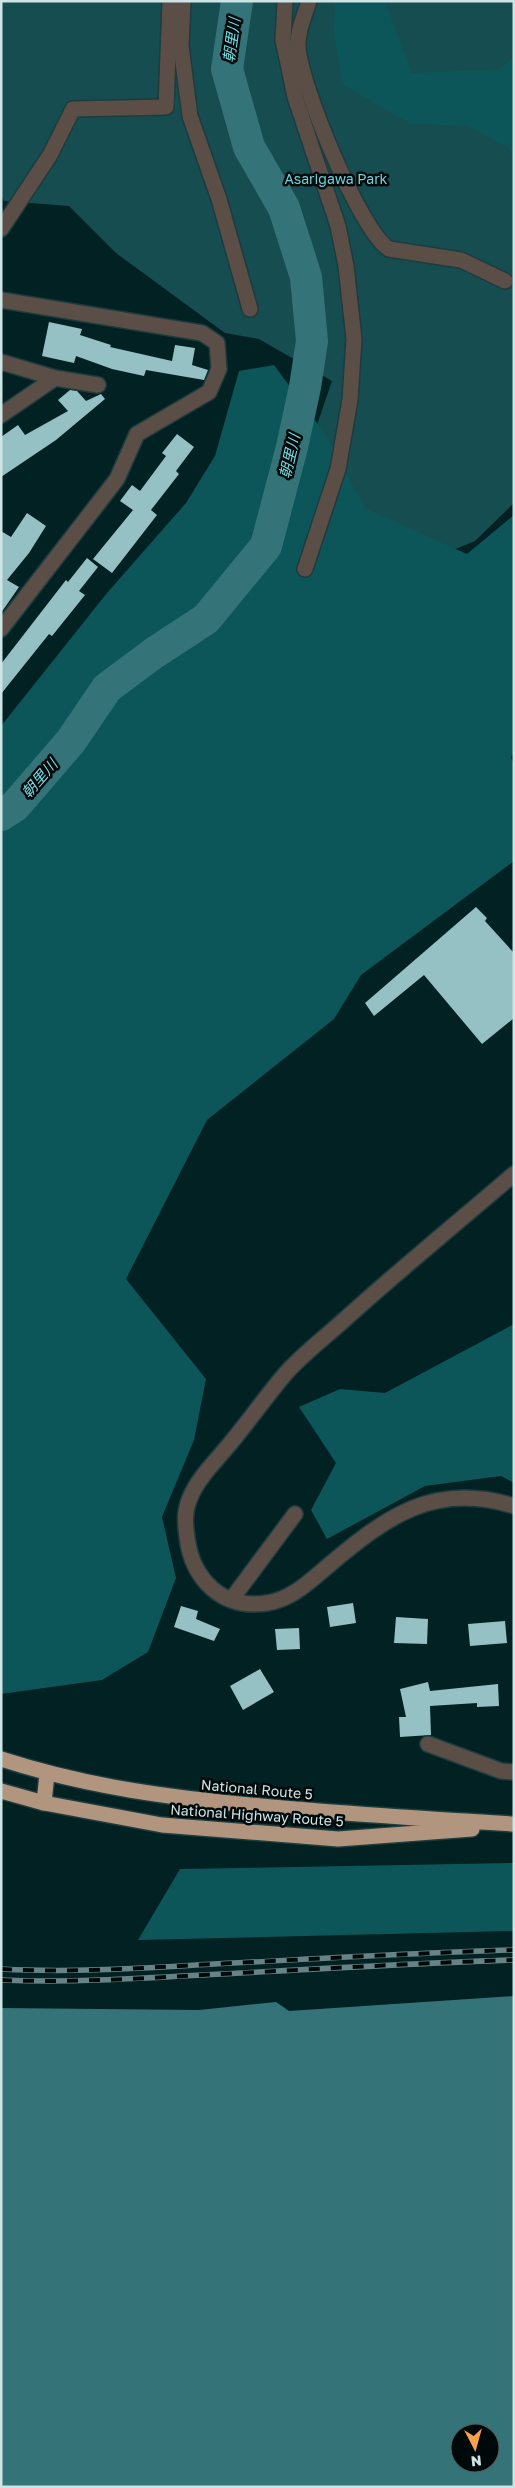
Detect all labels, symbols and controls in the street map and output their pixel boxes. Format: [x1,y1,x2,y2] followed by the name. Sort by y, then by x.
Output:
[219,14,243,64] water label: 朝里川
[284,170,388,187] park label: Asarigawa Park
[275,430,303,480] water label: 朝里川
[17,754,62,801] water label: 朝里川
[200,1776,314,1802] street label: National Route 5
[170,1800,344,1830] street label: National Highway Route 5
[450,2423,500,2473] north arrow
[470,2452,483,2470] text: N

